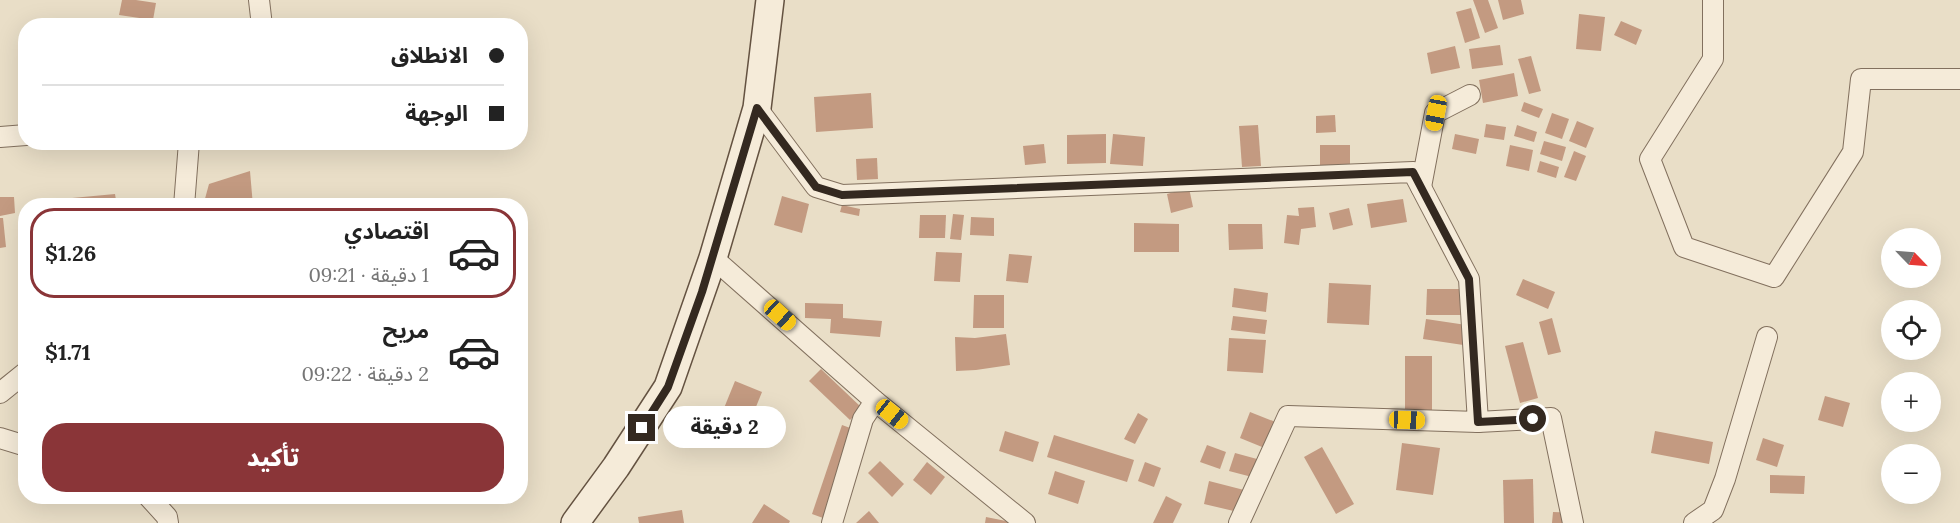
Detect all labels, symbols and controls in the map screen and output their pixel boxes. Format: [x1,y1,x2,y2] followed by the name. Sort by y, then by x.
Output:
[391,41,468,69] text: الانطلاق
[1424,94,1448,132] car
[405,99,468,127] text: الوجهة
[344,217,429,245] text: اقتصادي
[447,226,501,280] icon: car
[1881,228,1941,288] north arrow
[1881,228,1941,504] map controls
[45,239,96,267] text: $1.26
[308,262,429,287] text: 1 دقيقة · 09:21
[761,296,799,334] car
[1881,300,1941,360] button: locate
[383,316,429,344] text: مريح
[447,325,501,379] icon: car
[45,338,91,366] text: $1.71
[301,361,429,386] text: 2 دقيقة · 09:22
[1881,372,1941,432] button: +
[872,396,912,432] car
[1519,405,1546,432] route start
[663,407,786,449] callout: 2 دقيقة
[1389,410,1425,430] car
[628,414,655,441] route end
[690,414,759,439] text: 2 دقيقة
[42,423,504,492] button: تأكيد
[1881,444,1941,504] button: −

